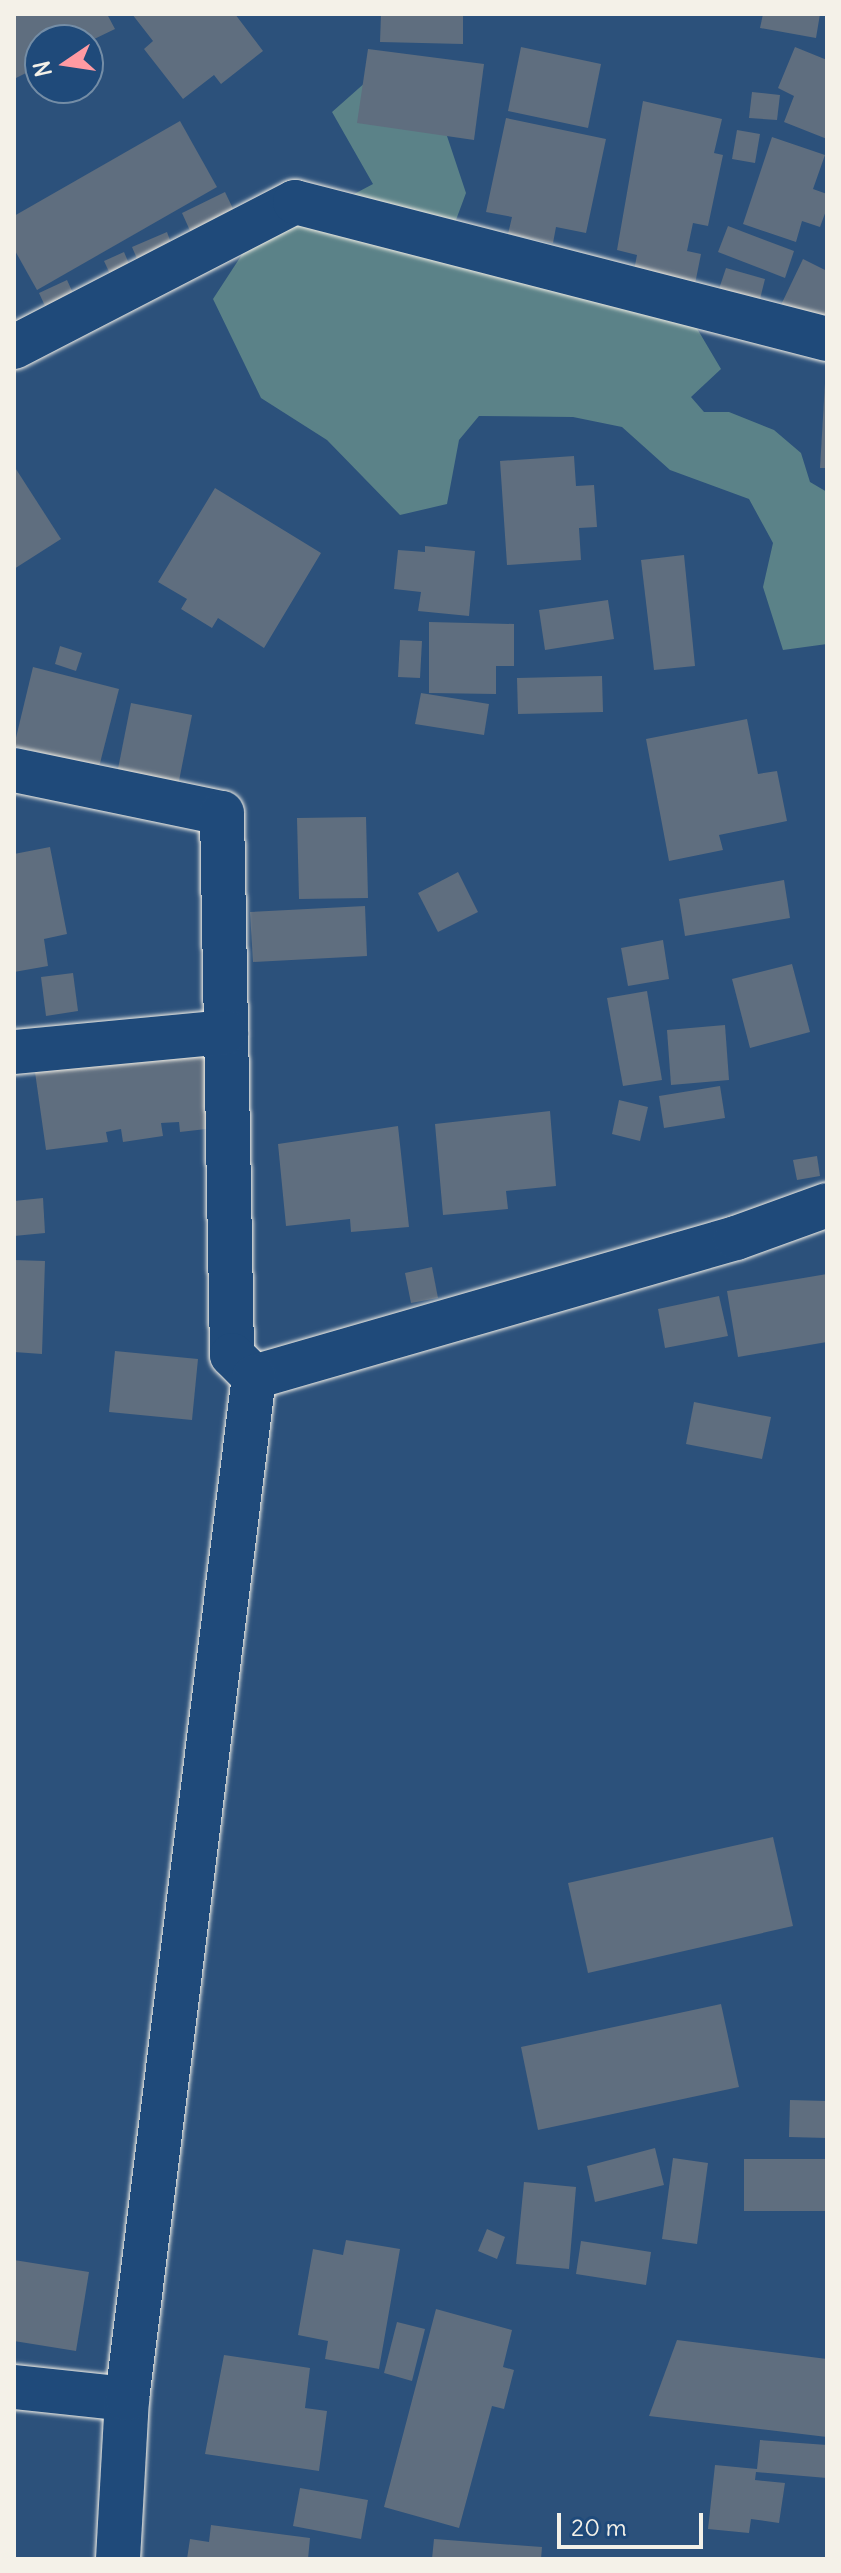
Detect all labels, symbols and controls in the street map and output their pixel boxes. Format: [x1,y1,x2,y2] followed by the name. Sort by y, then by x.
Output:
[24,24,104,104] north arrow
[27,58,58,80] text: N
[561,2497,707,2547] scale bar
[571,2512,627,2542] text: 20 m

